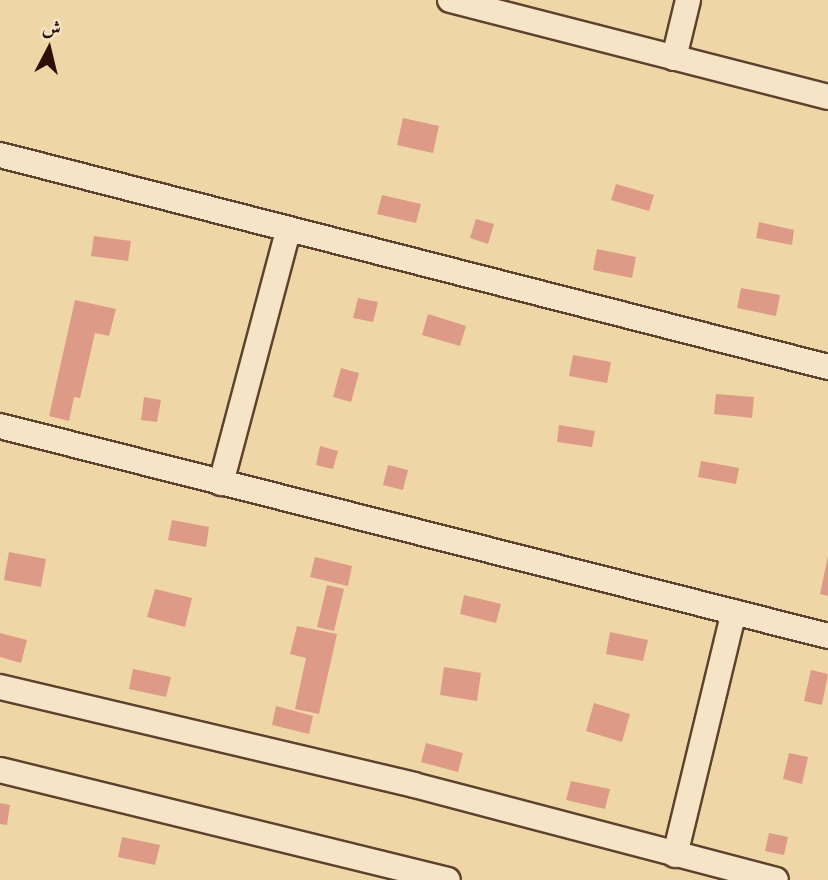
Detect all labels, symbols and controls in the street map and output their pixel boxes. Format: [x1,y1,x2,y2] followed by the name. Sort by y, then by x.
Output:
[14,14,84,84] north arrow
[41,14,62,42] text: ش

